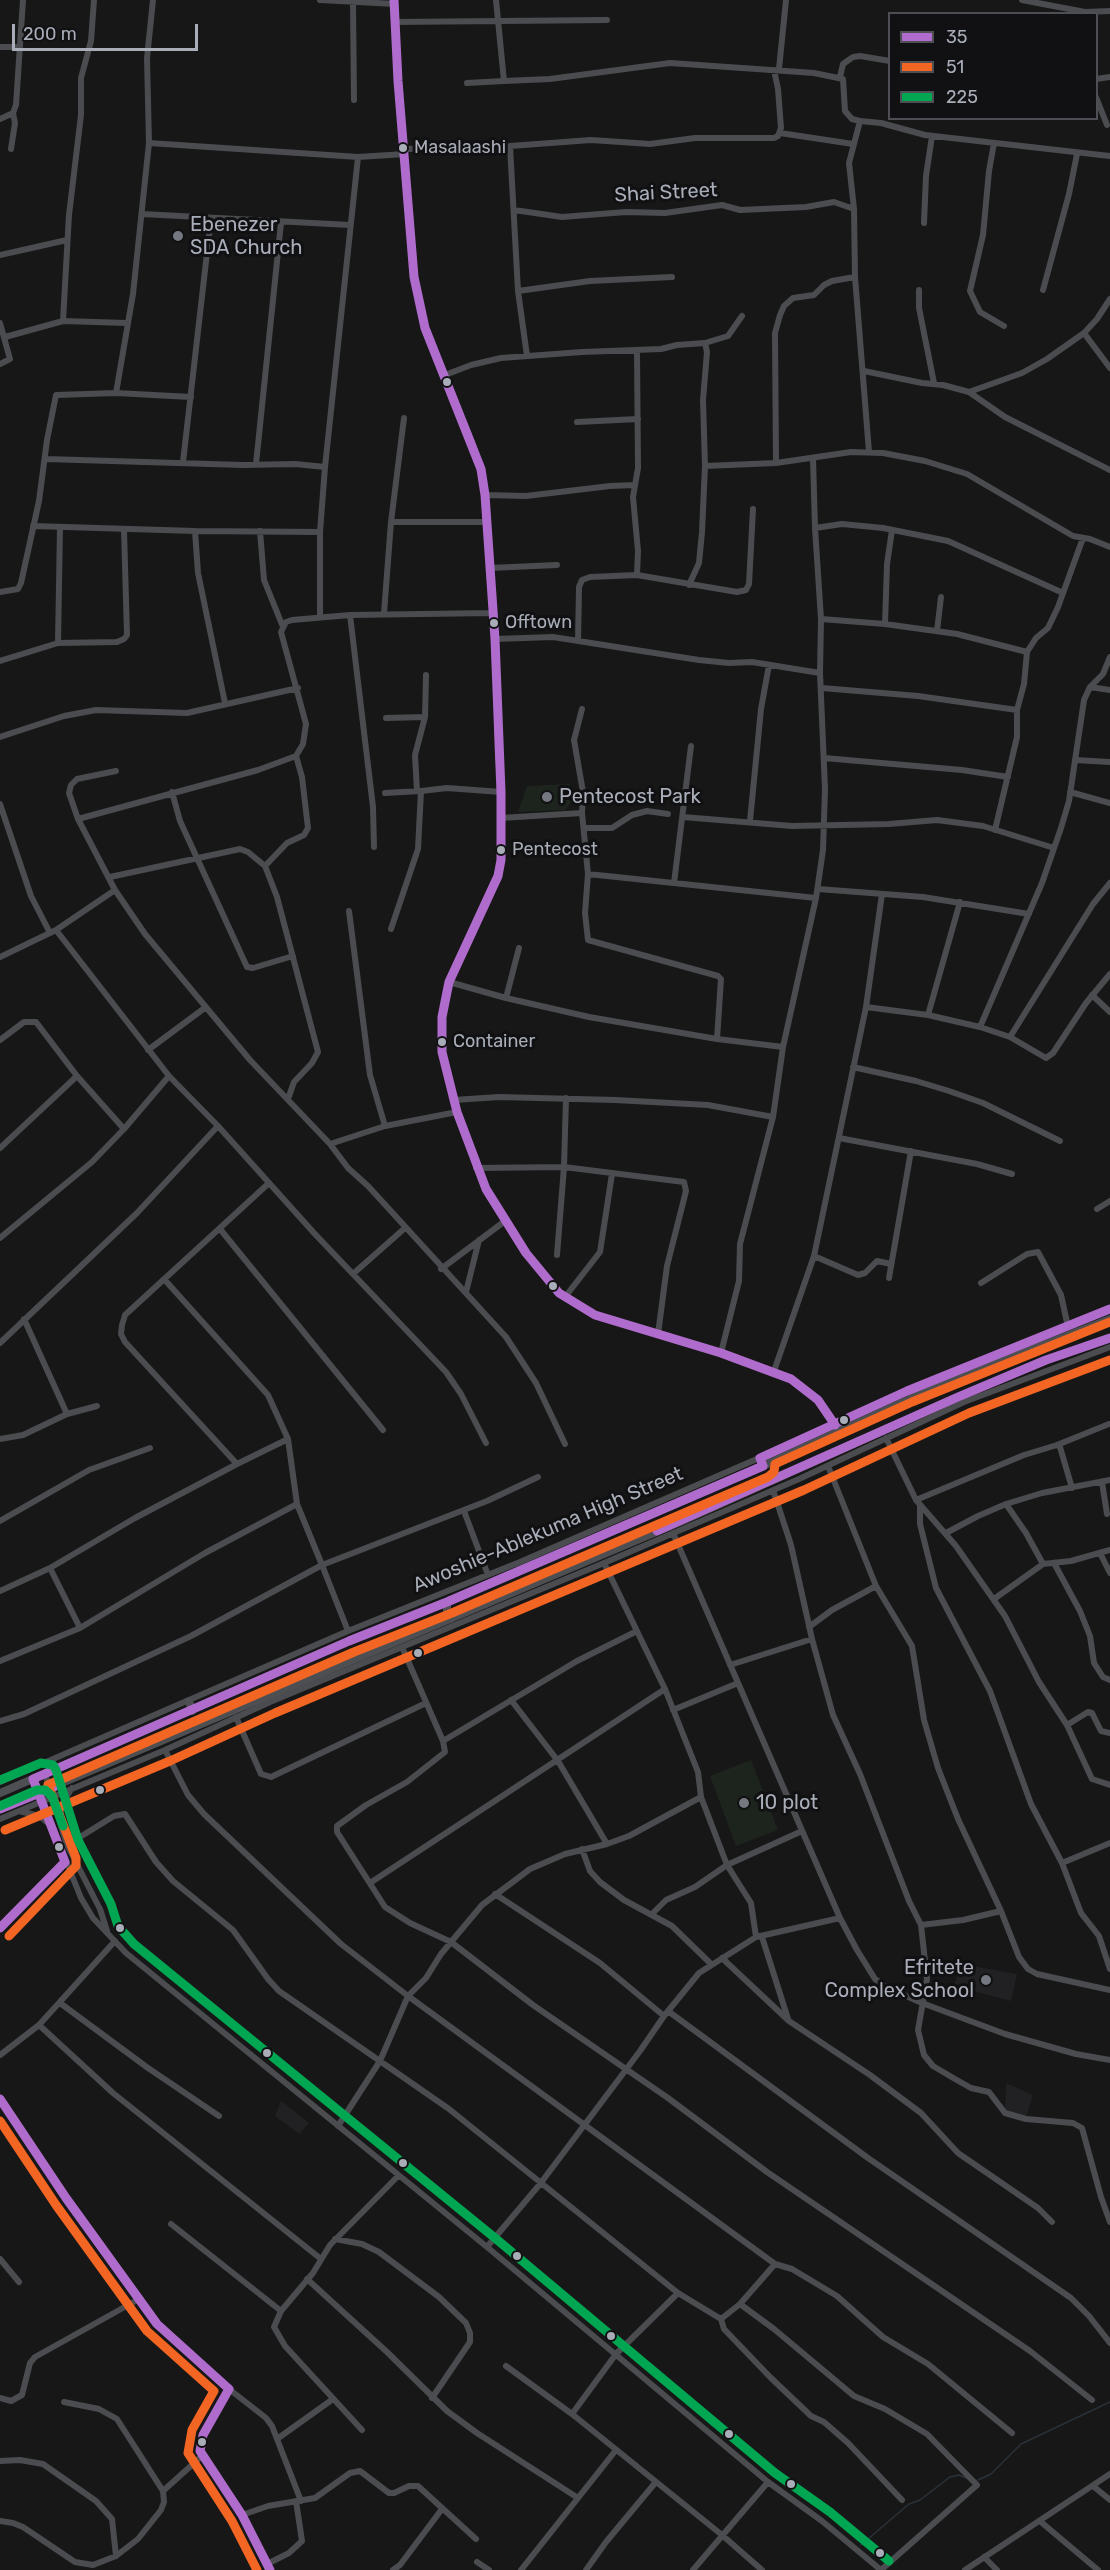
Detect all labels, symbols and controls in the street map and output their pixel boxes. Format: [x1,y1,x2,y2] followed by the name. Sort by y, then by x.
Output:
[15,12,201,50] scale bar
[888,12,1098,120] legend
[23,23,77,45] text: 200 m
[946,26,968,48] text: 35
[946,56,964,78] text: 51
[946,86,978,108] text: 225
[414,137,506,159] place label: Masalaashi
[397,142,409,154] marker: Masalaashi
[614,178,718,208] street label: Shai Street
[190,213,302,260] place label: Ebenezer SDA Church
[171,229,185,243] marker: Ebenezer SDA Church
[441,376,453,388] unlabelled marker
[505,612,572,634] place label: Offtown
[488,617,500,629] marker: Offtown
[559,785,701,809] place label: Pentecost Park
[540,790,554,804] marker: Pentecost Park
[512,839,598,861] place label: Pentecost
[495,844,507,856] marker: Pentecost
[453,1031,535,1053] place label: Container
[436,1036,448,1048] marker: Container
[547,1280,559,1292] unlabelled marker
[838,1414,850,1426] unlabelled marker
[409,1462,687,1598] street label: Awoshie-Ablekuma High Street
[412,1647,424,1659] unlabelled marker
[94,1784,106,1796] unlabelled marker
[756,1791,818,1815] place label: 10 plot
[737,1796,751,1810] marker: 10 plot
[53,1841,65,1853] unlabelled marker
[114,1922,126,1934] unlabelled marker
[824,1956,974,2003] place label: Efritete Complex School
[979,1973,993,1987] marker: Efritete Complex School
[261,2047,273,2059] unlabelled marker
[397,2157,409,2169] unlabelled marker
[511,2250,523,2262] unlabelled marker
[605,2330,617,2342] unlabelled marker
[723,2428,735,2440] unlabelled marker
[196,2436,208,2448] unlabelled marker
[785,2478,797,2490] unlabelled marker
[874,2547,886,2559] unlabelled marker

